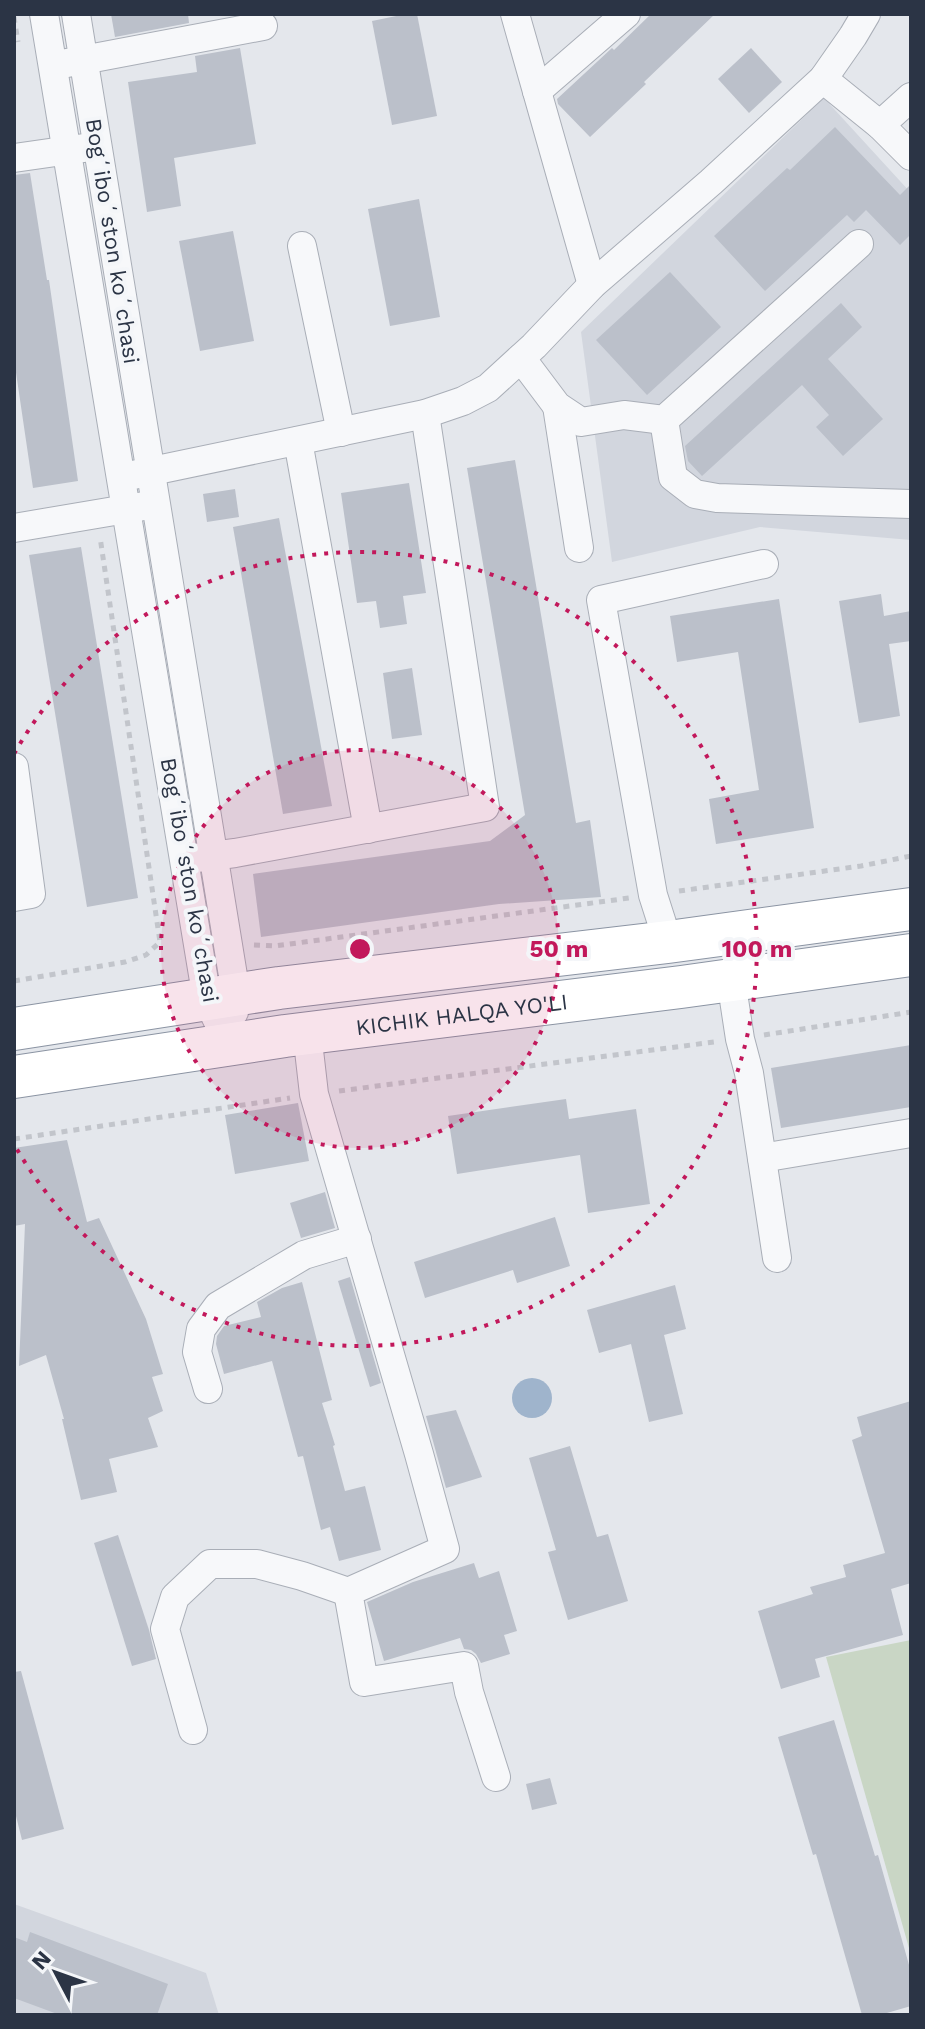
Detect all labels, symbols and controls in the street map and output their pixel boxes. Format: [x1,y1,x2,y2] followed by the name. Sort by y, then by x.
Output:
[81,117,144,365] street label: Bogʻiboʻston koʻchasi
[156,756,223,1004] street label: Bogʻiboʻston koʻchasi
[346,935,374,963] centre of rings
[530,935,588,963] text: 50 m
[722,935,792,963] text: 100 m
[354,989,569,1040] street label: KICHIK HALQA YO'LI
[16,1933,96,2013] north arrow
[26,1946,56,1975] text: N

